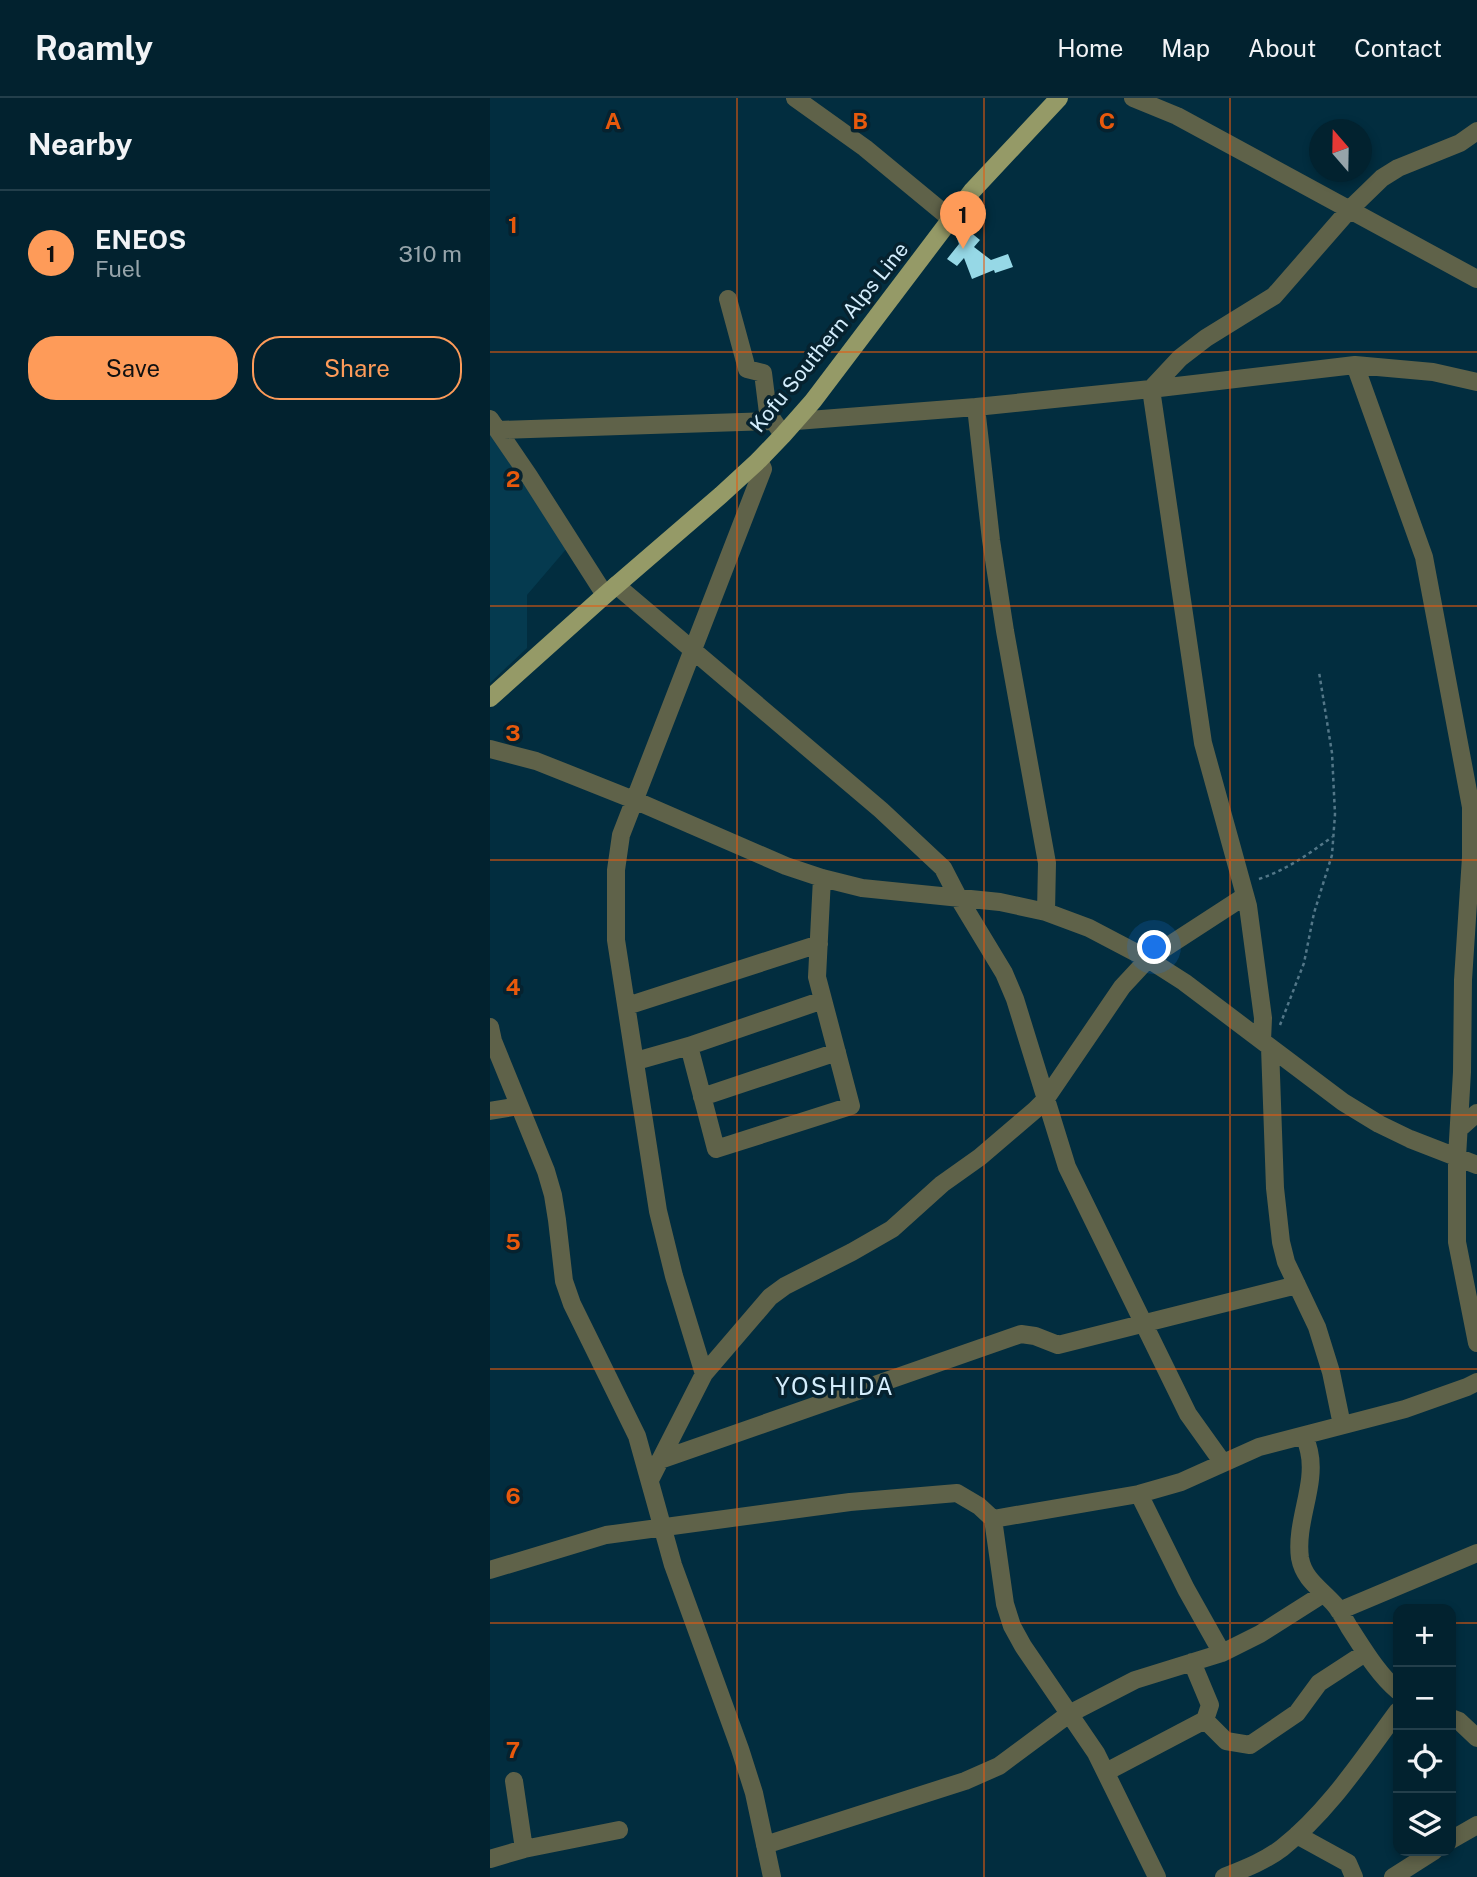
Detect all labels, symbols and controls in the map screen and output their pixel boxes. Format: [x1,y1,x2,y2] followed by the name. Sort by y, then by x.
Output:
[35,29,153,67] text: Roamly
[1057,34,1123,62] text: Home
[1161,34,1210,62] text: Map
[1248,34,1316,62] text: About
[1354,34,1442,62] text: Contact
[605,107,622,134] text: A
[852,107,868,134] text: B
[1099,107,1115,134] text: C
[1309,119,1372,182] north arrow
[28,126,132,162] text: Nearby
[940,191,986,249] pin: 1
[508,211,518,238] text: 1
[95,224,186,255] text: ENEOS
[745,237,913,437] street label: Kofu Southern Alps Line
[46,240,56,267] text: 1
[399,240,462,267] text: 310 m
[95,255,142,282] text: Fuel
[28,336,238,400] button: Save
[252,336,462,400] button: Share
[506,465,520,492] text: 2
[505,719,521,746] text: 3
[1137,930,1171,964] your location
[505,973,521,1000] text: 4
[505,1228,521,1255] text: 5
[775,1372,895,1400] district label: YOSHIDA
[505,1482,521,1509] text: 6
[1393,1604,1456,1856] map controls
[1393,1604,1456,1667] button: +
[1393,1667,1456,1730] button: −
[1393,1730,1456,1793] button: locate
[506,1736,520,1763] text: 7
[1393,1793,1456,1856] button: layers

